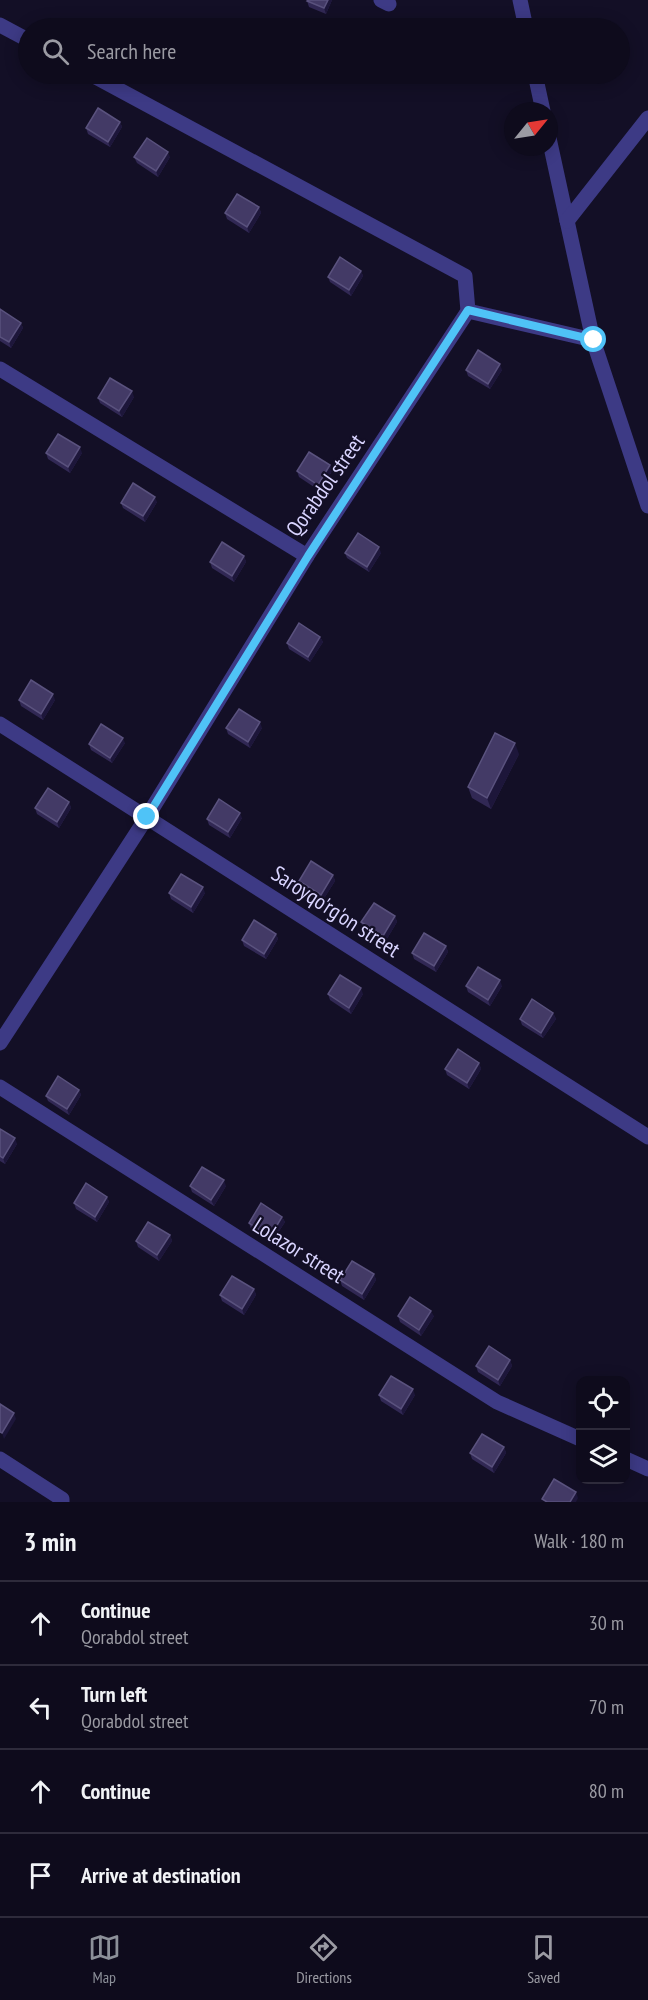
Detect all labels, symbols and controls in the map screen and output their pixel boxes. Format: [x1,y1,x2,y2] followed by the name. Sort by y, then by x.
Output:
[18,18,630,84] search box
[39,35,72,68] icon: search
[87,37,176,65] text: Search here
[504,102,558,156] north arrow
[580,326,606,352] route start
[280,428,370,542] street label: Qorabdol street
[133,803,159,829] route end
[266,859,406,963] street label: Saroyqo'rg'on street
[248,1211,350,1289] street label: Lolazor street
[576,1376,630,1484] map controls
[576,1376,630,1430] button: locate
[576,1430,630,1484] button: layers
[24,1525,77,1558] text: 3 min
[534,1528,624,1554] text: Walk · 180 m
[81,1596,151,1624] text: Continue
[24,1607,57,1640] icon: ahead
[589,1610,624,1636] text: 30 m
[81,1624,189,1650] text: Qorabdol street
[81,1680,147,1708] text: Turn left
[24,1691,57,1724] icon: left
[589,1694,624,1720] text: 70 m
[81,1708,189,1734] text: Qorabdol street
[24,1775,57,1808] icon: ahead
[81,1777,151,1805] text: Continue
[589,1778,624,1804] text: 80 m
[24,1859,57,1892] icon: arrive
[81,1861,241,1889] text: Arrive at destination
[88,1931,121,1987] tab: Map
[296,1931,352,1987] tab: Directions
[527,1931,560,1987] tab: Saved

